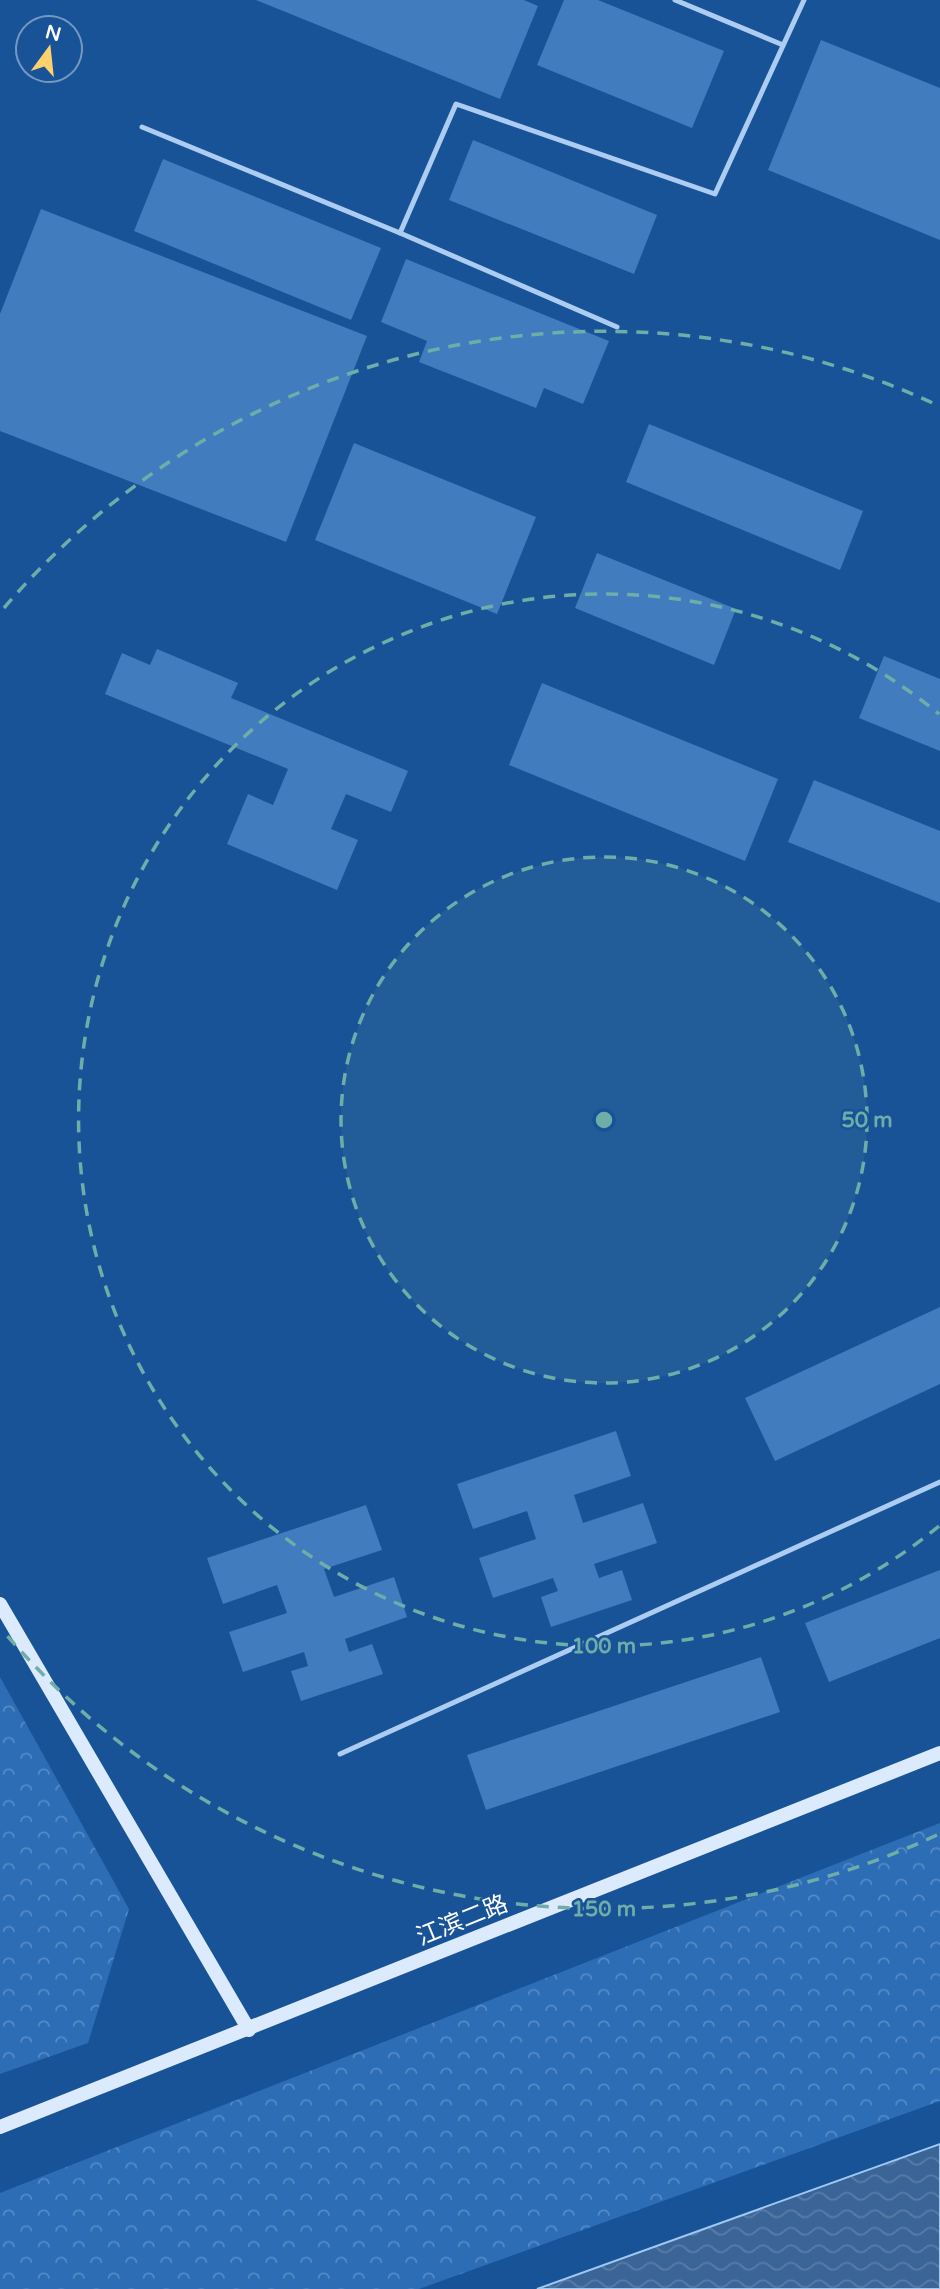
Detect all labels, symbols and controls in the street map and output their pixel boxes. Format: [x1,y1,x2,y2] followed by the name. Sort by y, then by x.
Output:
[14,14,84,84] north arrow
[43,21,63,46] text: N
[592,1108,616,1132] centre of rings
[841,1108,893,1133] text: 50 m
[572,1634,636,1659] text: 100 m
[412,1889,512,1952] street label: 江滨二路
[572,1897,636,1922] text: 150 m

